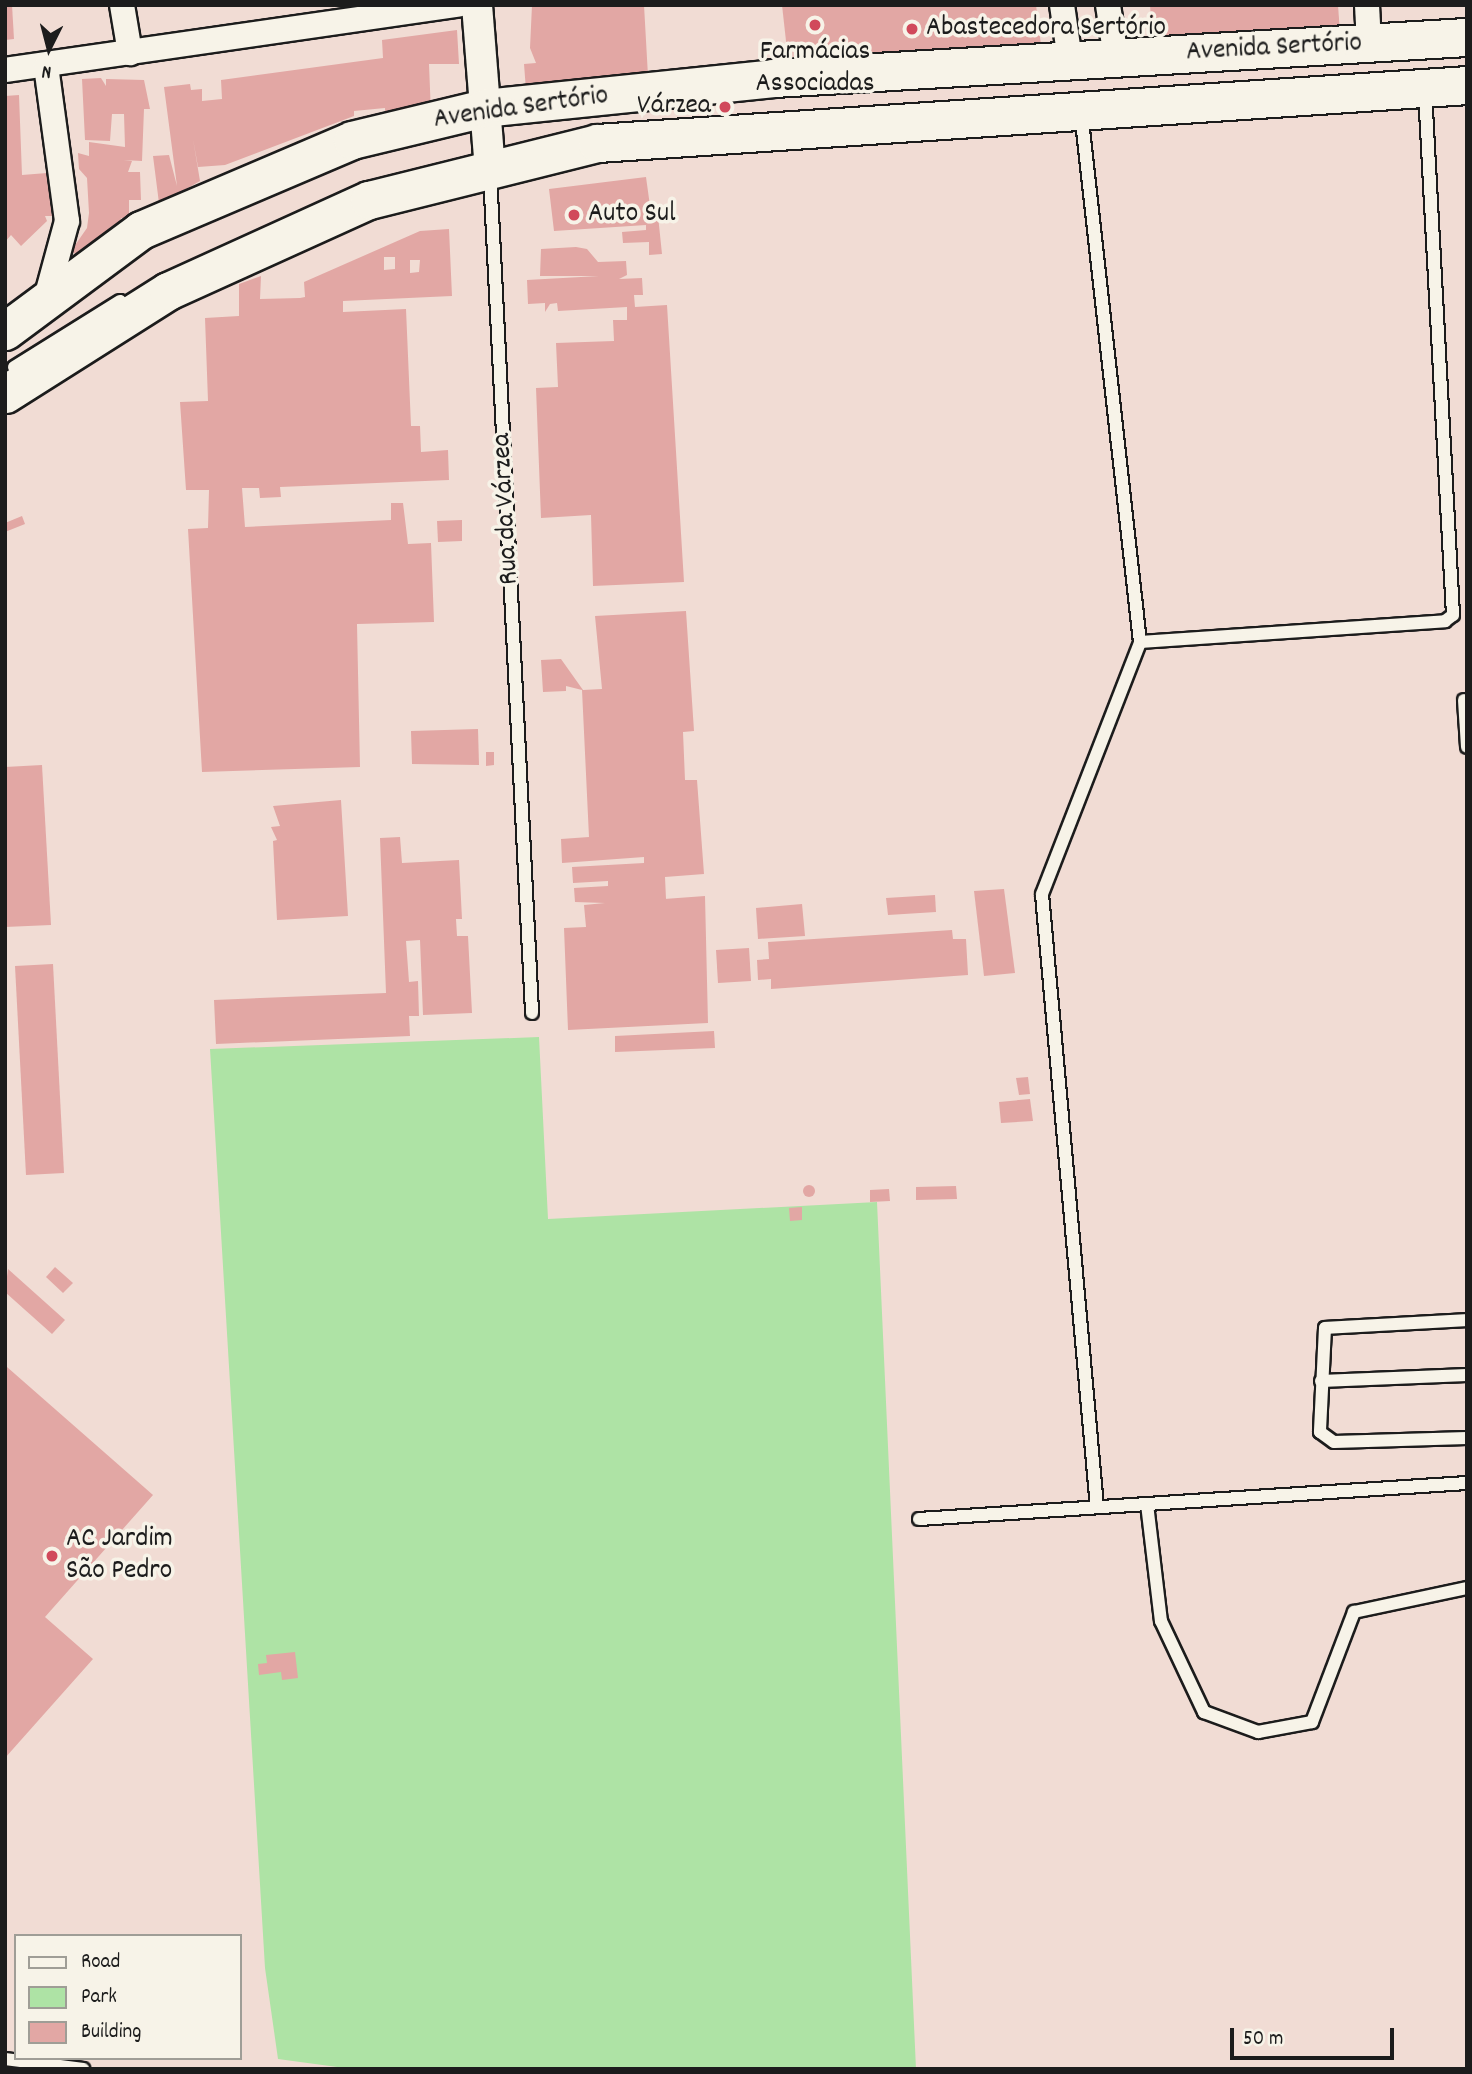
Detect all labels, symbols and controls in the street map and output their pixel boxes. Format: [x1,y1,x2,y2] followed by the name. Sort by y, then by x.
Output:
[926,12,1166,46] place label: Abastecedora Sertório
[14,14,84,84] north arrow
[807,17,823,33] marker: Farmácias Associadas
[904,21,920,37] marker: Abastecedora Sertório
[1185,28,1363,70] street label: Avenida Sertório
[756,36,874,102] place label: Farmácias Associadas
[41,56,53,84] text: N
[432,80,610,138] street label: Avenida Sertório
[637,90,711,124] place label: Várzea
[717,99,733,115] marker: Várzea
[588,198,676,232] place label: Auto Sul
[566,207,582,223] marker: Auto Sul
[486,432,528,586] street label: Rua da Várzea
[66,1523,173,1589] place label: AC Jardim São Pedro
[44,1548,60,1564] marker: AC Jardim São Pedro
[14,1934,242,2060] legend
[81,1948,120,1978] text: Road
[81,1983,117,2013] text: Park
[1234,2014,1398,2058] scale bar
[81,2018,141,2048] text: Building
[1243,2025,1283,2055] text: 50 m

